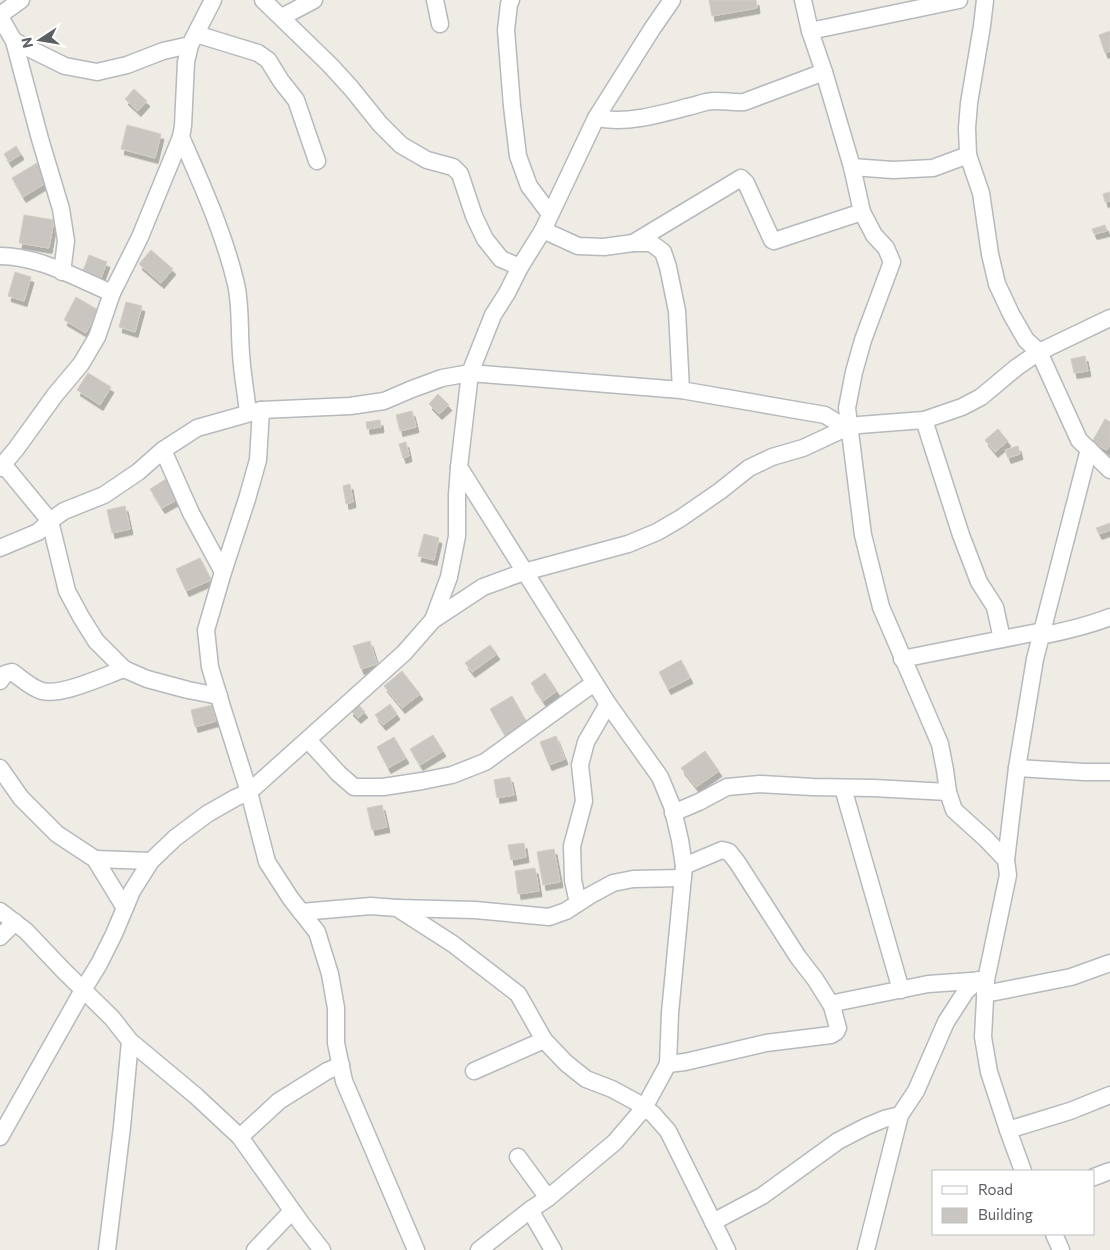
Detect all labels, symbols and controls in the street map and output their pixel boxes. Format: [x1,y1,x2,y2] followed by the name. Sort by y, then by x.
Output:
[15,15,65,65] north arrow
[17,36,36,50] text: N
[932,1170,1095,1235] legend
[978,1180,1013,1198] text: Road
[978,1205,1033,1223] text: Building

